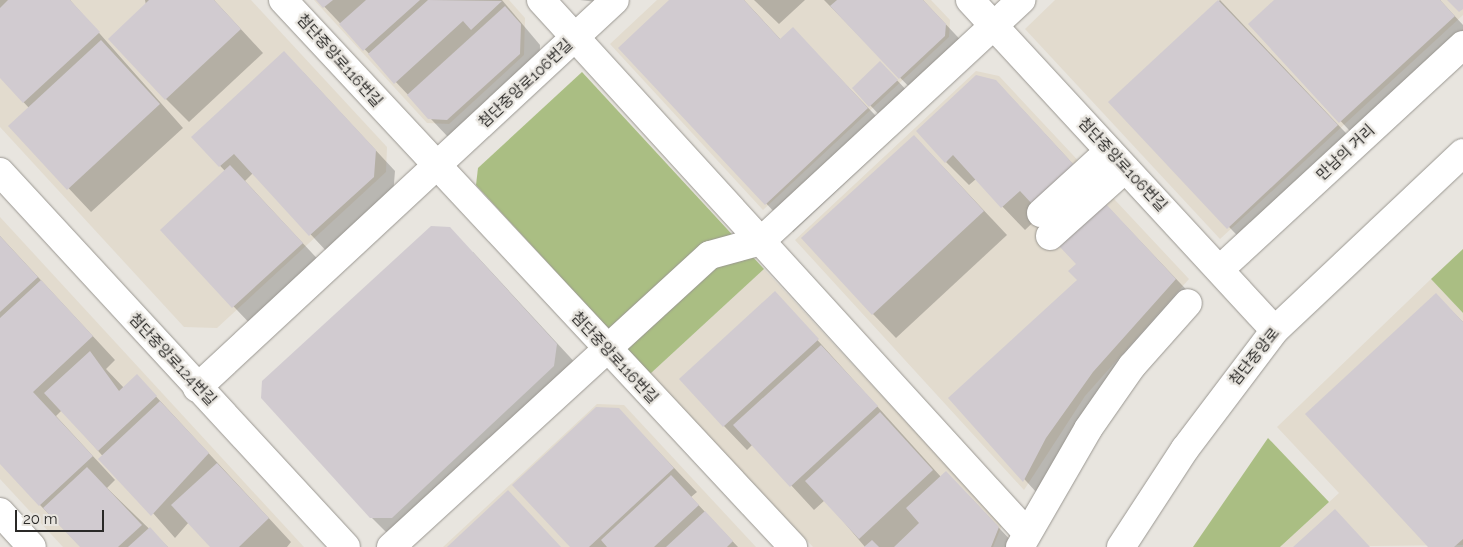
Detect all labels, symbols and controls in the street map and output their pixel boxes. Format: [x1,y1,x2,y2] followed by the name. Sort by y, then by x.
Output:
[293,11,385,111] street label: 첨단중앙로116번길
[476,36,576,132] street label: 첨단중앙로106번길
[1074,115,1170,215] street label: 첨단중앙로106번길
[1313,122,1379,184] street label: 만남의 거리
[567,309,661,407] street label: 첨단중앙로116번길
[125,310,219,410] street label: 첨단중앙로124번길
[1226,325,1284,389] street label: 첨단중앙로
[18,500,106,532] scale bar
[23,510,58,528] text: 20 m

